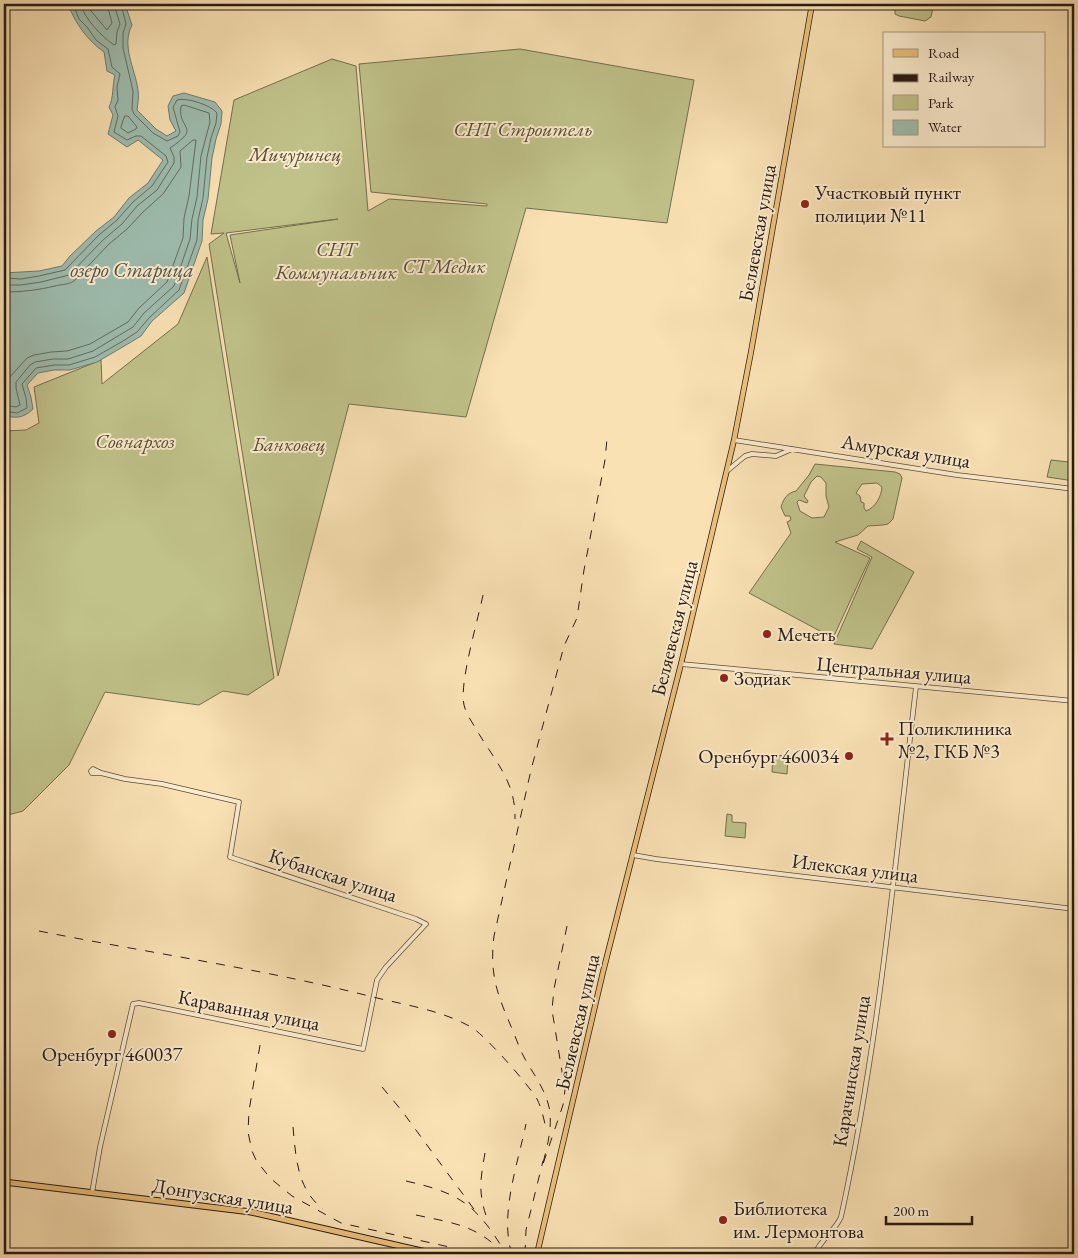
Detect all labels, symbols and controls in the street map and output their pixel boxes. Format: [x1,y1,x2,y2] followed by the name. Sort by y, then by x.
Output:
[883,32,1046,148] legend
[928,43,960,62] text: Road
[928,67,975,86] text: Railway
[928,93,955,112] text: Park
[453,116,593,142] park label: СНТ Строитель
[928,117,962,136] text: Water
[248,141,341,167] park label: Мичуринец
[732,162,782,304] street label: Беляевская улица
[814,179,961,228] place label: Участковый пункт полиции №11
[799,198,811,210] marker: Участковый пункт полиции №11
[274,236,397,285] park label: СНТ Коммунальник
[402,253,486,279] park label: СТ Медик
[70,256,194,283] water label: озеро Старица
[95,428,175,454] park label: Совнархоз
[839,428,972,474] street label: Амурская улица
[251,431,326,457] park label: Банковец
[645,557,703,699] street label: Беляевская улица
[777,621,835,647] place label: Мечеть
[761,628,773,640] marker: Мечеть
[815,650,973,690] street label: Центральная улица
[734,665,791,691] place label: Зодиак
[718,672,730,684] marker: Зодиак
[898,715,1012,764] place label: Поликлиника №2, ГКБ №3
[880,732,894,746] marker: Поликлиника №2, ГКБ №3
[698,743,839,769] place label: Оренбург 460034
[843,750,855,762] marker: Оренбург 460034
[266,842,400,908] street label: Кубанская улица
[790,847,920,889] street label: Илекская улица
[549,951,605,1093] street label: Беляевская улица
[176,983,322,1037] street label: Караванная улица
[826,993,876,1149] street label: Карачинская улица
[106,1028,118,1040] marker: Оренбург 460037
[42,1041,183,1067] place label: Оренбург 460037
[151,1172,295,1220] street label: Донгузская улица
[886,1193,972,1225] scale bar
[733,1195,864,1244] place label: Библиотека им. Лермонтова
[893,1201,930,1220] text: 200 m
[717,1214,729,1226] marker: Библиотека им. Лермонтова

